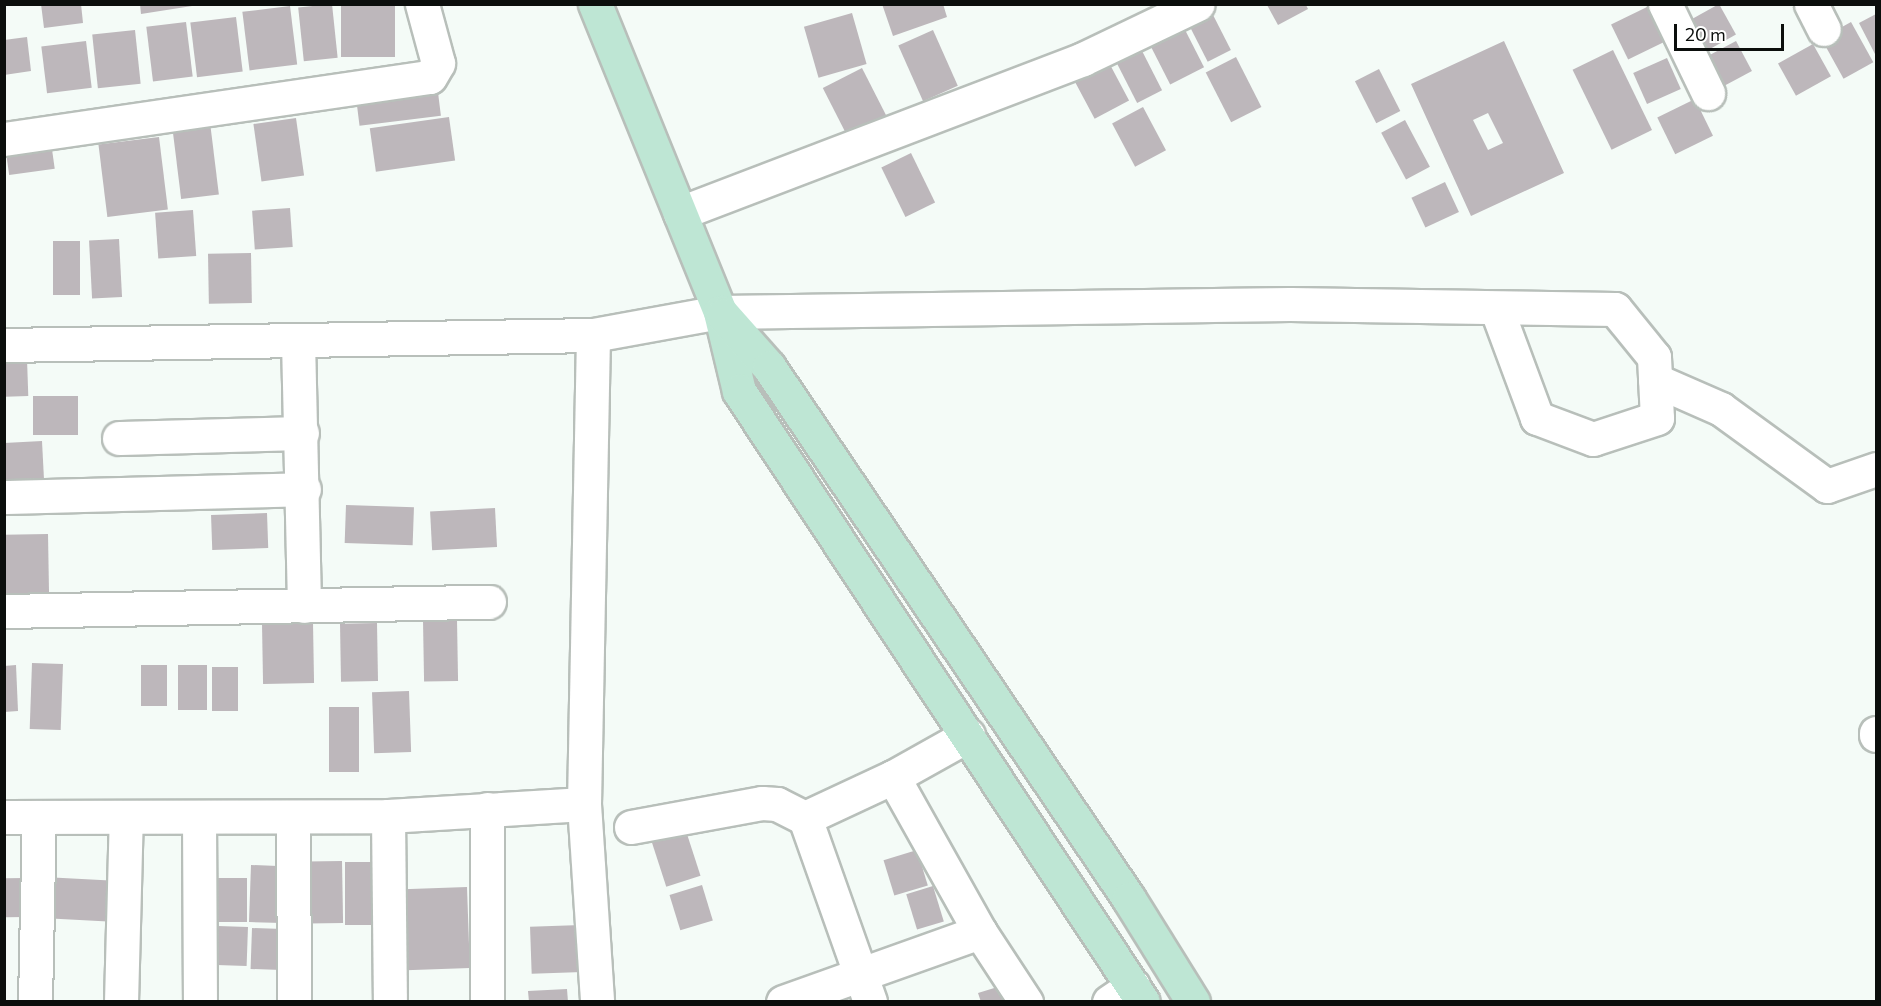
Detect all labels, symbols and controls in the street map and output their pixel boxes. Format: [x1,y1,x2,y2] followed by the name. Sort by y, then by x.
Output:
[1677,12,1786,50] scale bar
[1685,23,1726,45] text: 20 m

